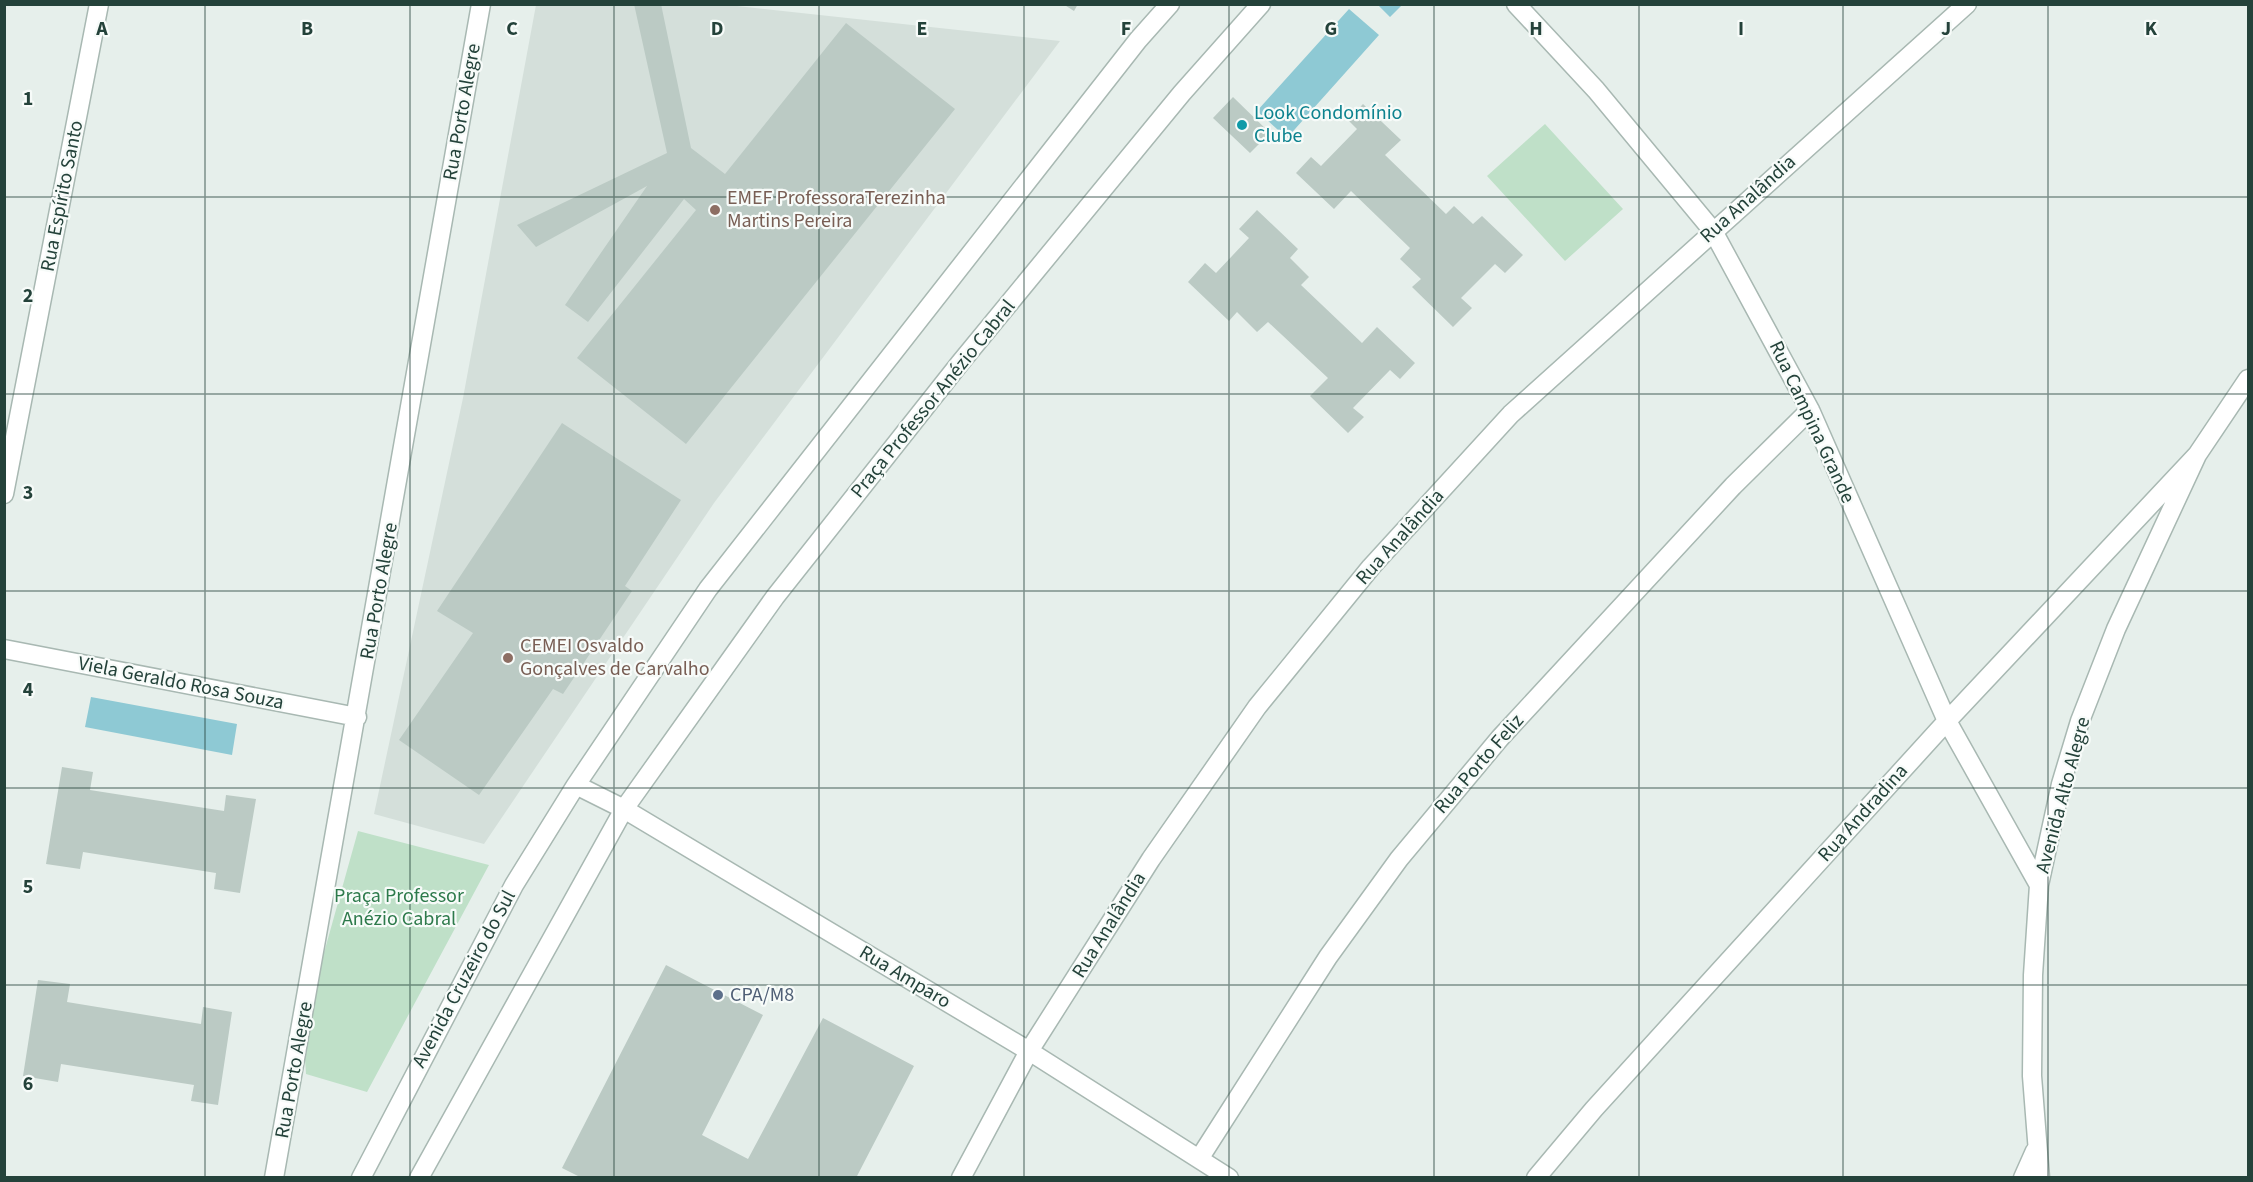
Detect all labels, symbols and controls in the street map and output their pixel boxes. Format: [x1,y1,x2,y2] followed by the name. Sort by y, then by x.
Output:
[95,15,108,43] text: A
[301,15,313,43] text: B
[506,15,518,43] text: C
[711,15,723,43] text: D
[917,15,927,43] text: E
[1121,15,1131,43] text: F
[1325,15,1337,43] text: G
[1529,15,1543,43] text: H
[1738,15,1744,43] text: I
[1941,15,1951,43] text: J
[2145,15,2158,43] text: K
[436,41,488,183] street label: Rua Porto Alegre
[23,85,33,113] text: 1
[1254,99,1402,150] place label: Look Condomínio Clube
[34,118,90,274] street label: Rua Espírito Santo
[1235,118,1249,132] marker: Look Condomínio Clube
[1694,148,1802,250] street label: Rua Analândia
[727,184,946,235] place label: EMEF ProfessoraTerezinha Martins Pereira
[708,203,722,217] marker: EMEF ProfessoraTerezinha Martins Pereira
[23,282,33,310] text: 2
[844,294,1022,504] street label: Praça Professor Anézio Cabral
[1762,336,1862,508] street label: Rua Campina Grande
[23,479,33,507] text: 3
[1349,483,1451,591] street label: Rua Analândia
[353,520,405,662] street label: Rua Porto Alegre
[520,632,710,683] place label: CEMEI Osvaldo Gonçalves de Carvalho
[76,649,286,717] street label: Viela Geraldo Rosa Souza
[501,651,515,665] marker: CEMEI Osvaldo Gonçalves de Carvalho
[23,676,34,704] text: 4
[1428,708,1530,820] street label: Rua Porto Feliz
[2029,714,2097,876] street label: Avenida Alto Alegre
[1812,758,1914,868] street label: Rua Andradina
[1065,867,1153,983] street label: Rua Analândia
[23,873,33,901] text: 5
[334,882,464,933] park label: Praça Professor Anézio Cabral
[405,885,523,1073] street label: Avenida Cruzeiro do Sul
[854,939,956,1015] street label: Rua Amparo
[730,981,794,1009] place label: CPA/M8
[711,988,725,1002] marker: CPA/M8
[268,999,320,1141] street label: Rua Porto Alegre
[23,1070,33,1098] text: 6

